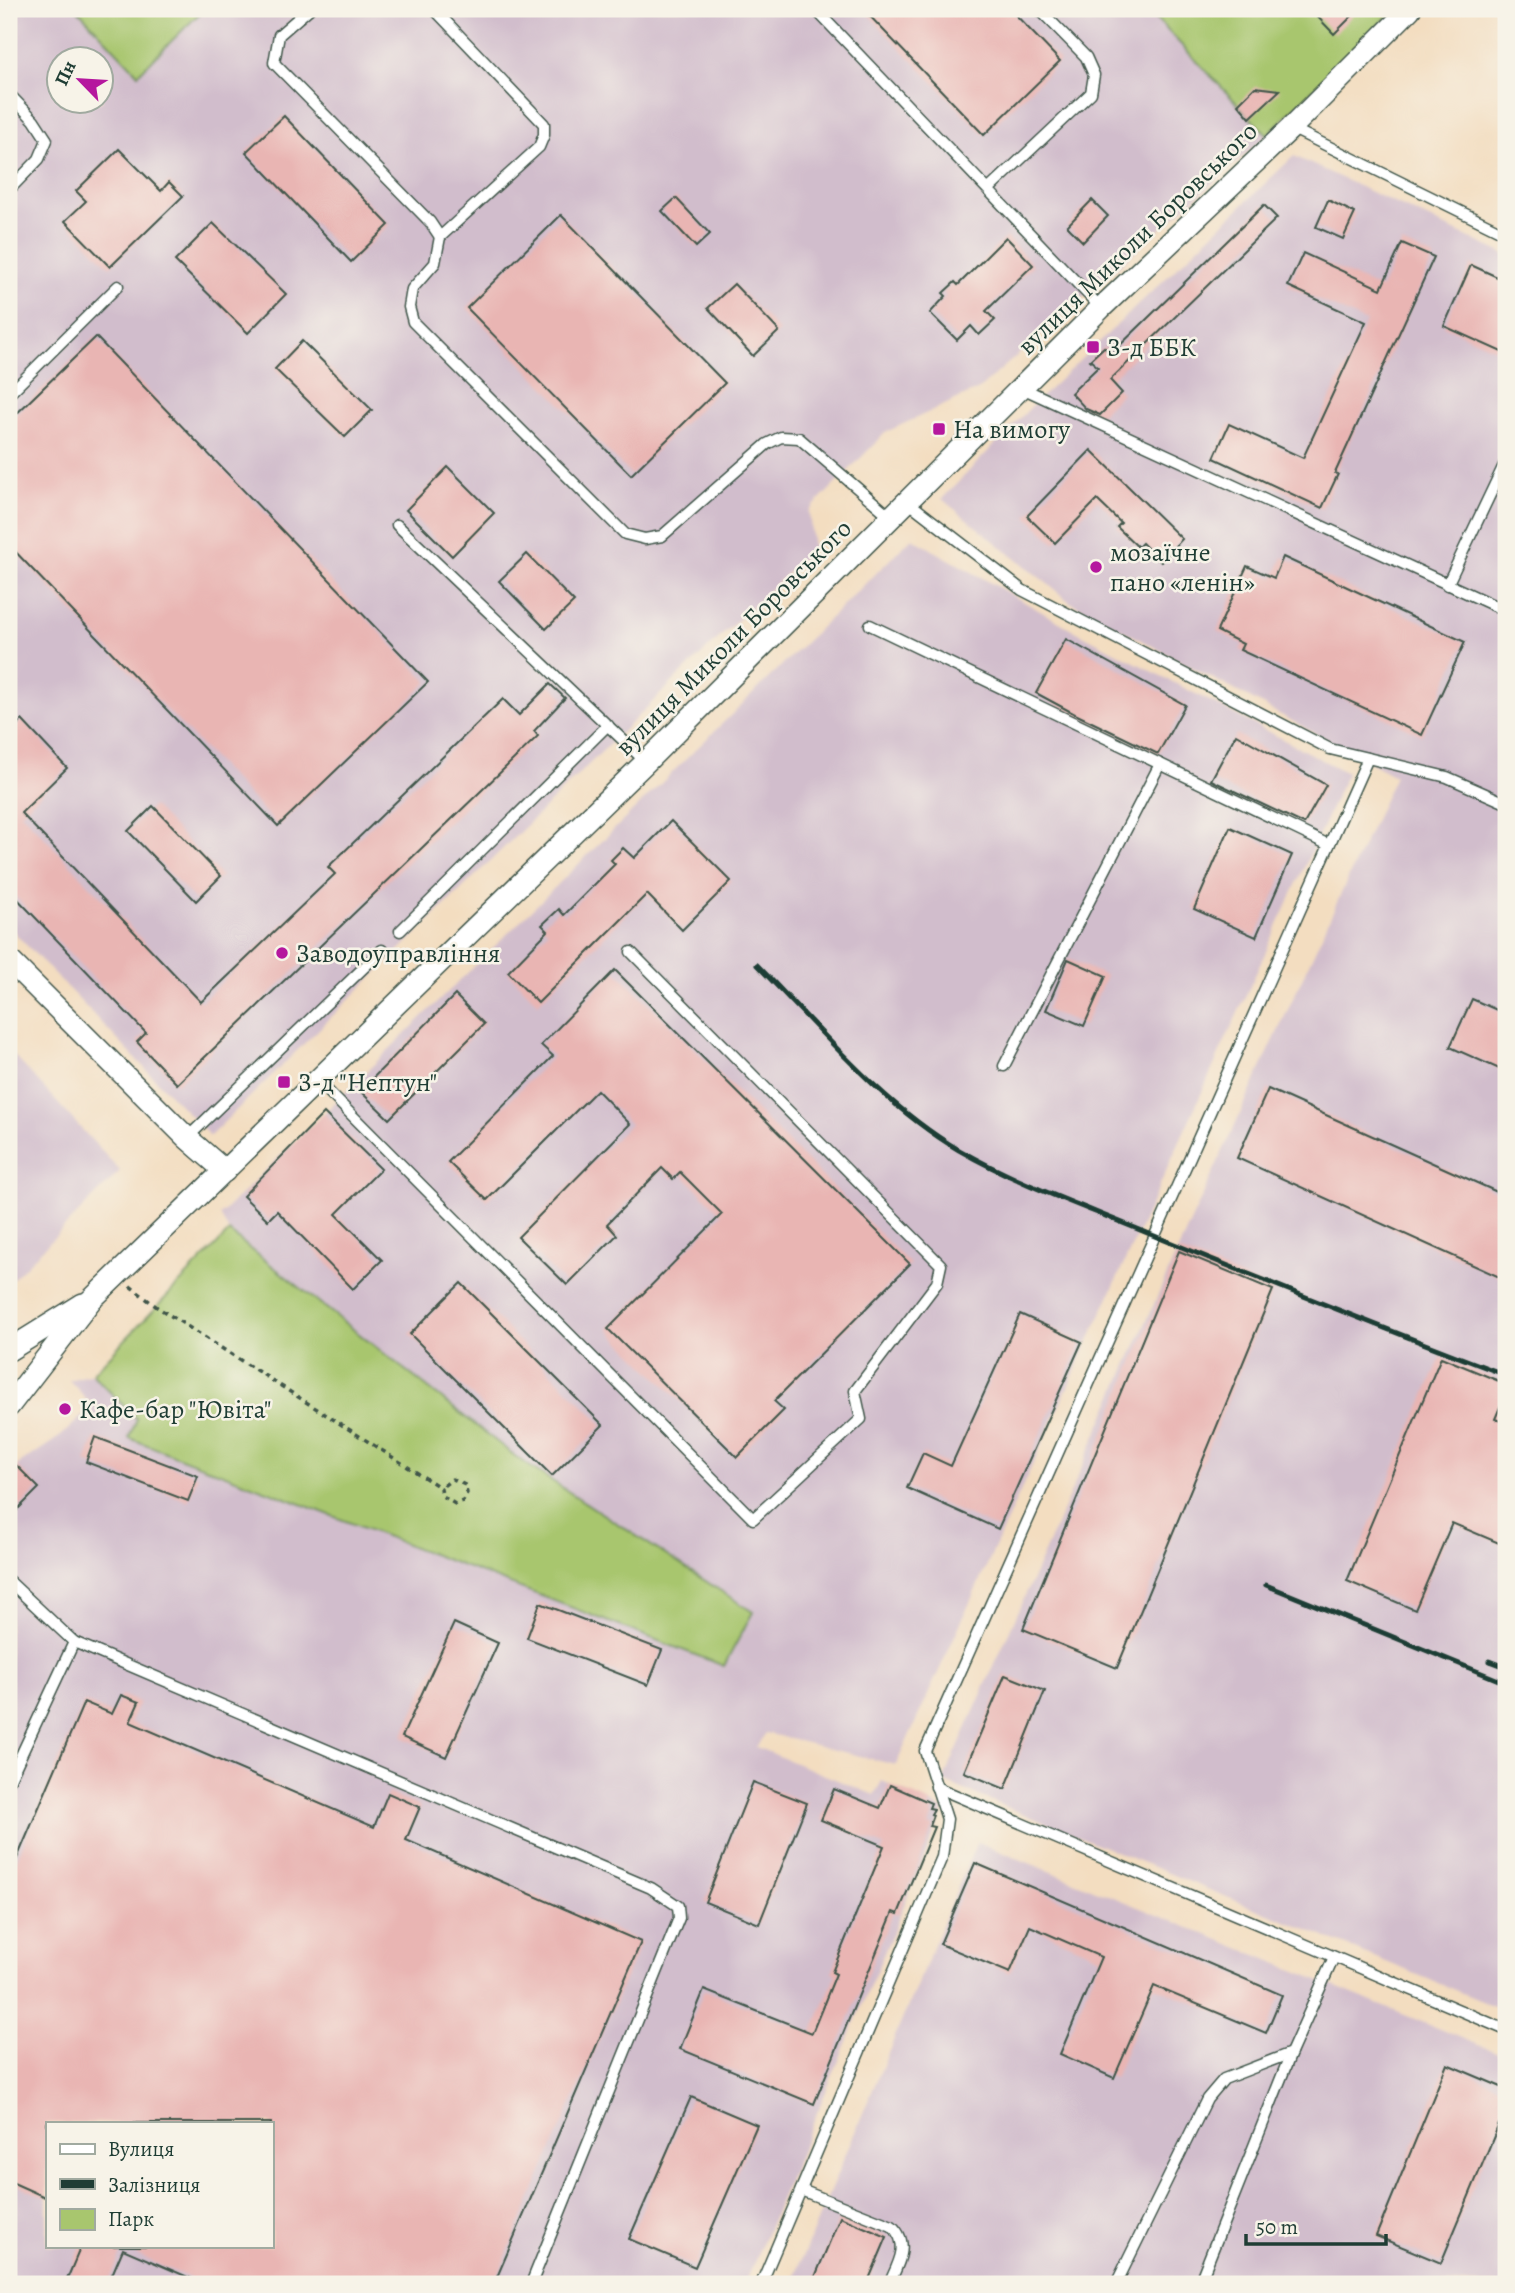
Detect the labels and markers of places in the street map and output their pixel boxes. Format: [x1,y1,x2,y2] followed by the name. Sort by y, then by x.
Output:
[1107,330,1197,365] place label: З-д ББК
[1085,339,1101,355] marker: З-д ББК
[953,412,1070,447] place label: На вимогу
[931,421,947,437] marker: На вимогу
[1110,535,1255,600] place label: мозаїчне пано «ленін»
[1088,559,1104,575] marker: мозаїчне пано «ленін»
[296,936,500,971] place label: Заводоуправління
[274,945,290,961] marker: Заводоуправління
[298,1065,437,1100] place label: З-д "Нептун"
[276,1074,292,1090] marker: З-д "Нептун"
[79,1392,271,1427] place label: Кафе-бар "Ювіта"
[57,1401,73,1417] marker: Кафе-бар "Ювіта"

